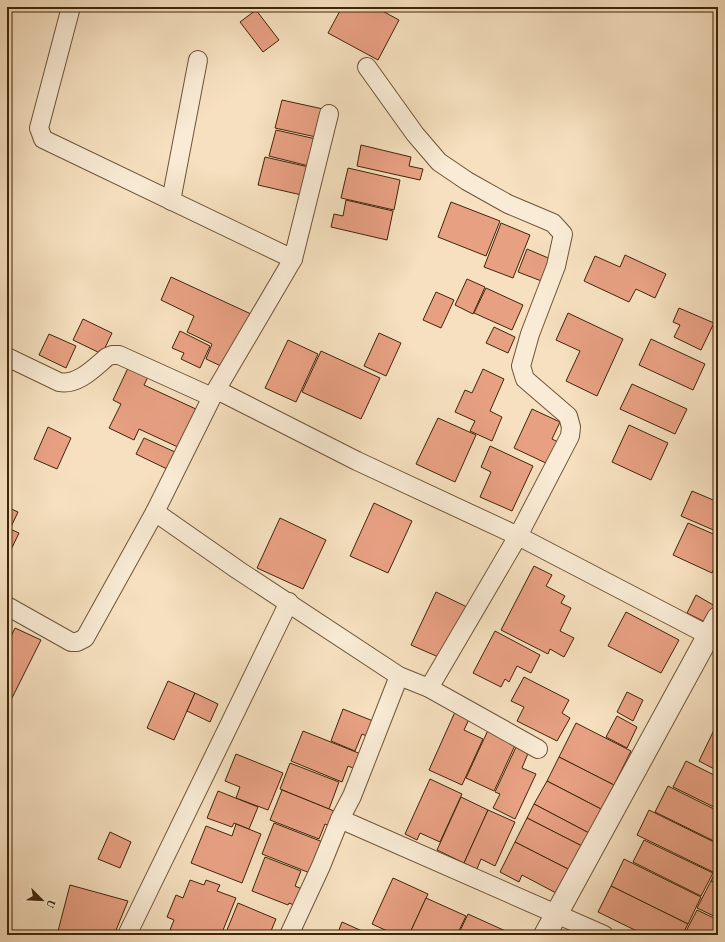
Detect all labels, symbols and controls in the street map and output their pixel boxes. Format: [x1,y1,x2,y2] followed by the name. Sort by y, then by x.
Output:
[22,880,62,920] north arrow
[41,897,58,910] text: U

